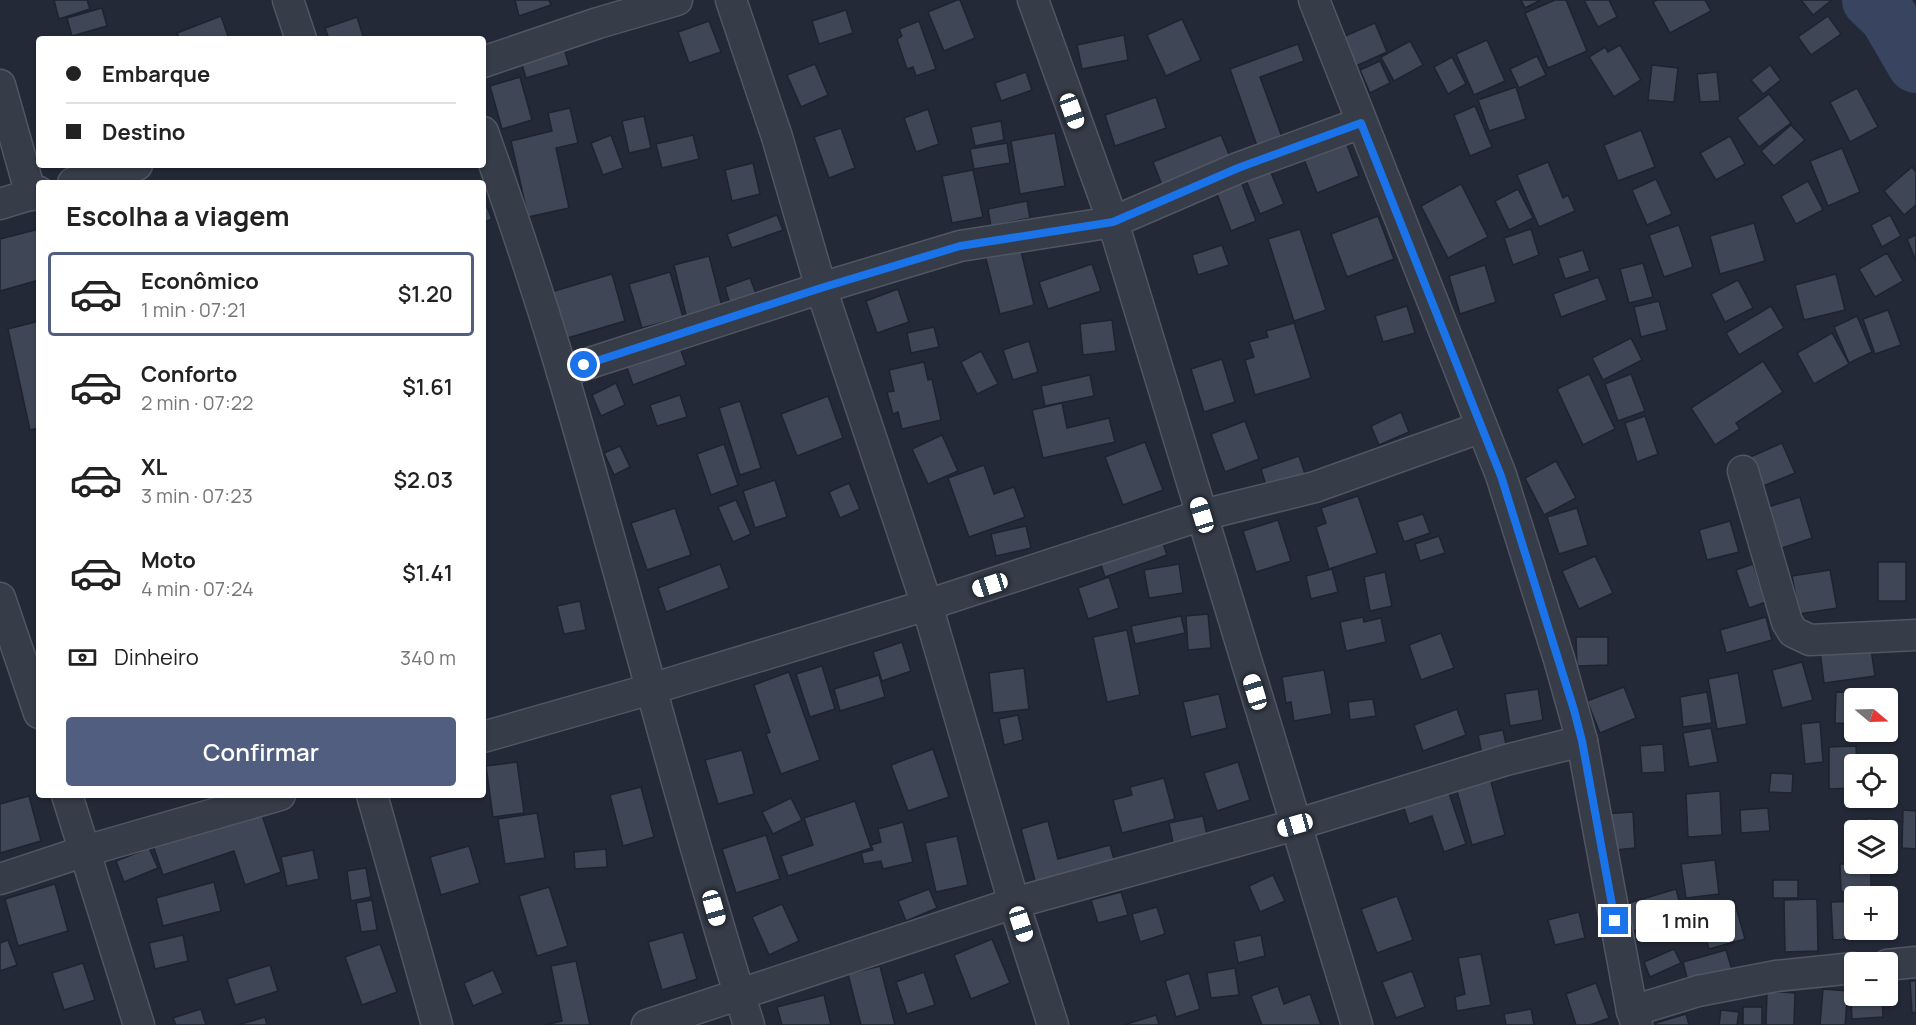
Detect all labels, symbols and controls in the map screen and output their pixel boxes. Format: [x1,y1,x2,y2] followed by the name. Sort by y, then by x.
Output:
[102,59,210,89] text: Embarque
[1057,91,1087,131] car
[102,117,185,147] text: Destino
[66,197,289,234] text: Escolha a viagem
[141,266,259,296] text: Econômico
[69,267,123,321] icon: car
[398,279,453,309] text: $1.20
[141,296,246,323] text: 1 min · 07:21
[570,351,597,378] route start
[141,359,237,389] text: Conforto
[69,360,123,414] icon: car
[402,372,453,402] text: $1.61
[141,389,253,416] text: 2 min · 07:22
[141,452,167,482] text: XL
[69,453,123,507] icon: car
[394,465,453,495] text: $2.03
[141,482,253,509] text: 3 min · 07:23
[1188,495,1216,535] car
[141,545,196,575] text: Moto
[69,546,123,600] icon: car
[402,558,453,588] text: $1.41
[970,571,1010,599] car
[141,575,254,602] text: 4 min · 07:24
[66,641,99,674] icon: cash
[114,642,199,672] text: Dinheiro
[400,644,456,671] text: 340 m
[1241,672,1269,712] car
[1844,688,1898,742] north arrow
[1844,688,1898,1006] map controls
[66,717,456,786] button: Confirmar
[1844,754,1898,808] button: locate
[1275,811,1315,839] car
[1844,820,1898,874] button: layers
[1844,886,1898,940] button: +
[700,888,728,928] car
[1636,900,1735,942] callout: 1 min
[1007,904,1035,944] car
[1601,907,1628,934] route end
[1662,907,1709,934] text: 1 min
[1844,952,1898,1006] button: −

